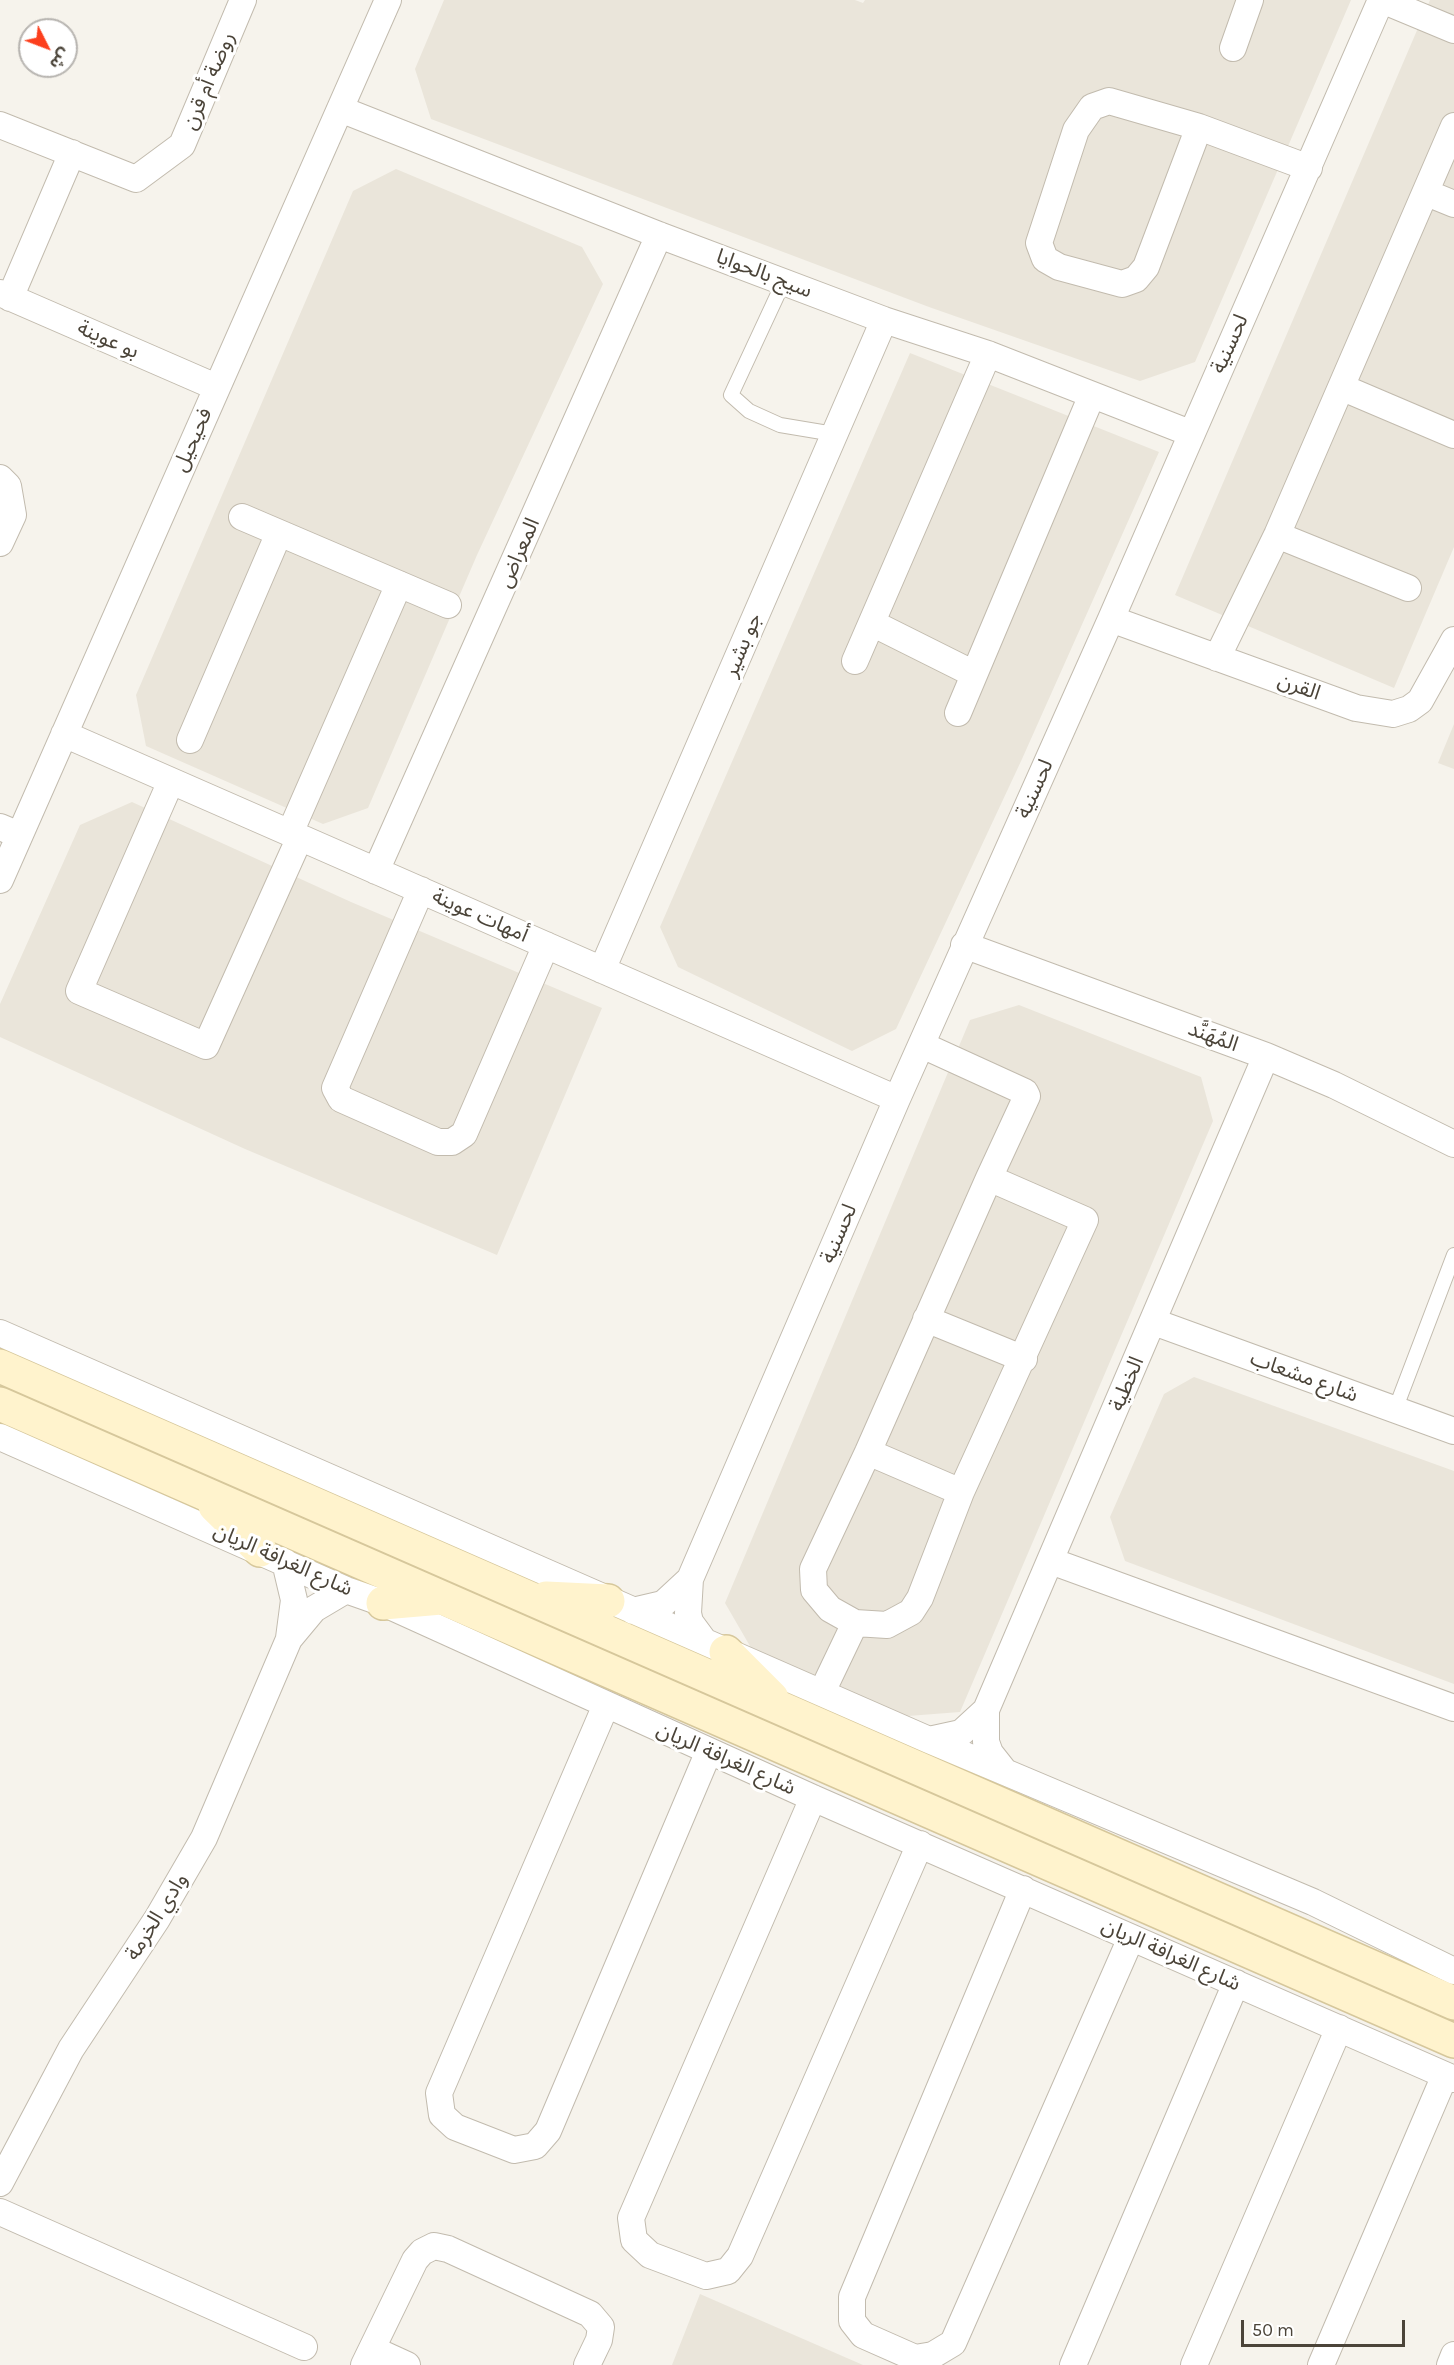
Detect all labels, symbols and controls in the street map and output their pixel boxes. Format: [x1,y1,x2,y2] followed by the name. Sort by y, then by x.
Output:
[18,18,78,78] north arrow
[177,28,241,134] street label: روضة أم قرن
[46,45,75,74] text: ش
[712,244,816,304] street label: سيج بالحوايا
[1206,311,1254,377] street label: لحسنية
[73,315,143,365] street label: بو عوينة
[168,404,218,476] street label: فحيحيل
[492,514,546,592] street label: المعراض
[718,609,768,681] street label: جو بشير
[1274,668,1324,706] street label: القرن
[1011,756,1059,822] street label: لحسنية
[428,884,532,948] street label: أمهات عوينة
[1184,1016,1242,1058] street label: المُهَنَّد
[815,1201,863,1267] street label: لحسنية
[1247,1346,1361,1408] street label: شارع مشعاب
[1104,1353,1150,1415] street label: الخطية
[210,1518,356,1602] street label: شارع الغرافة الريان
[653,1717,799,1801] street label: شارع الغرافة الريان
[120,1869,194,1965] street label: وادي الخرمة
[1098,1913,1244,1997] street label: شارع الغرافة الريان
[1244,2308,1408,2346] scale bar
[1252,2319,1294,2341] text: 50 m

